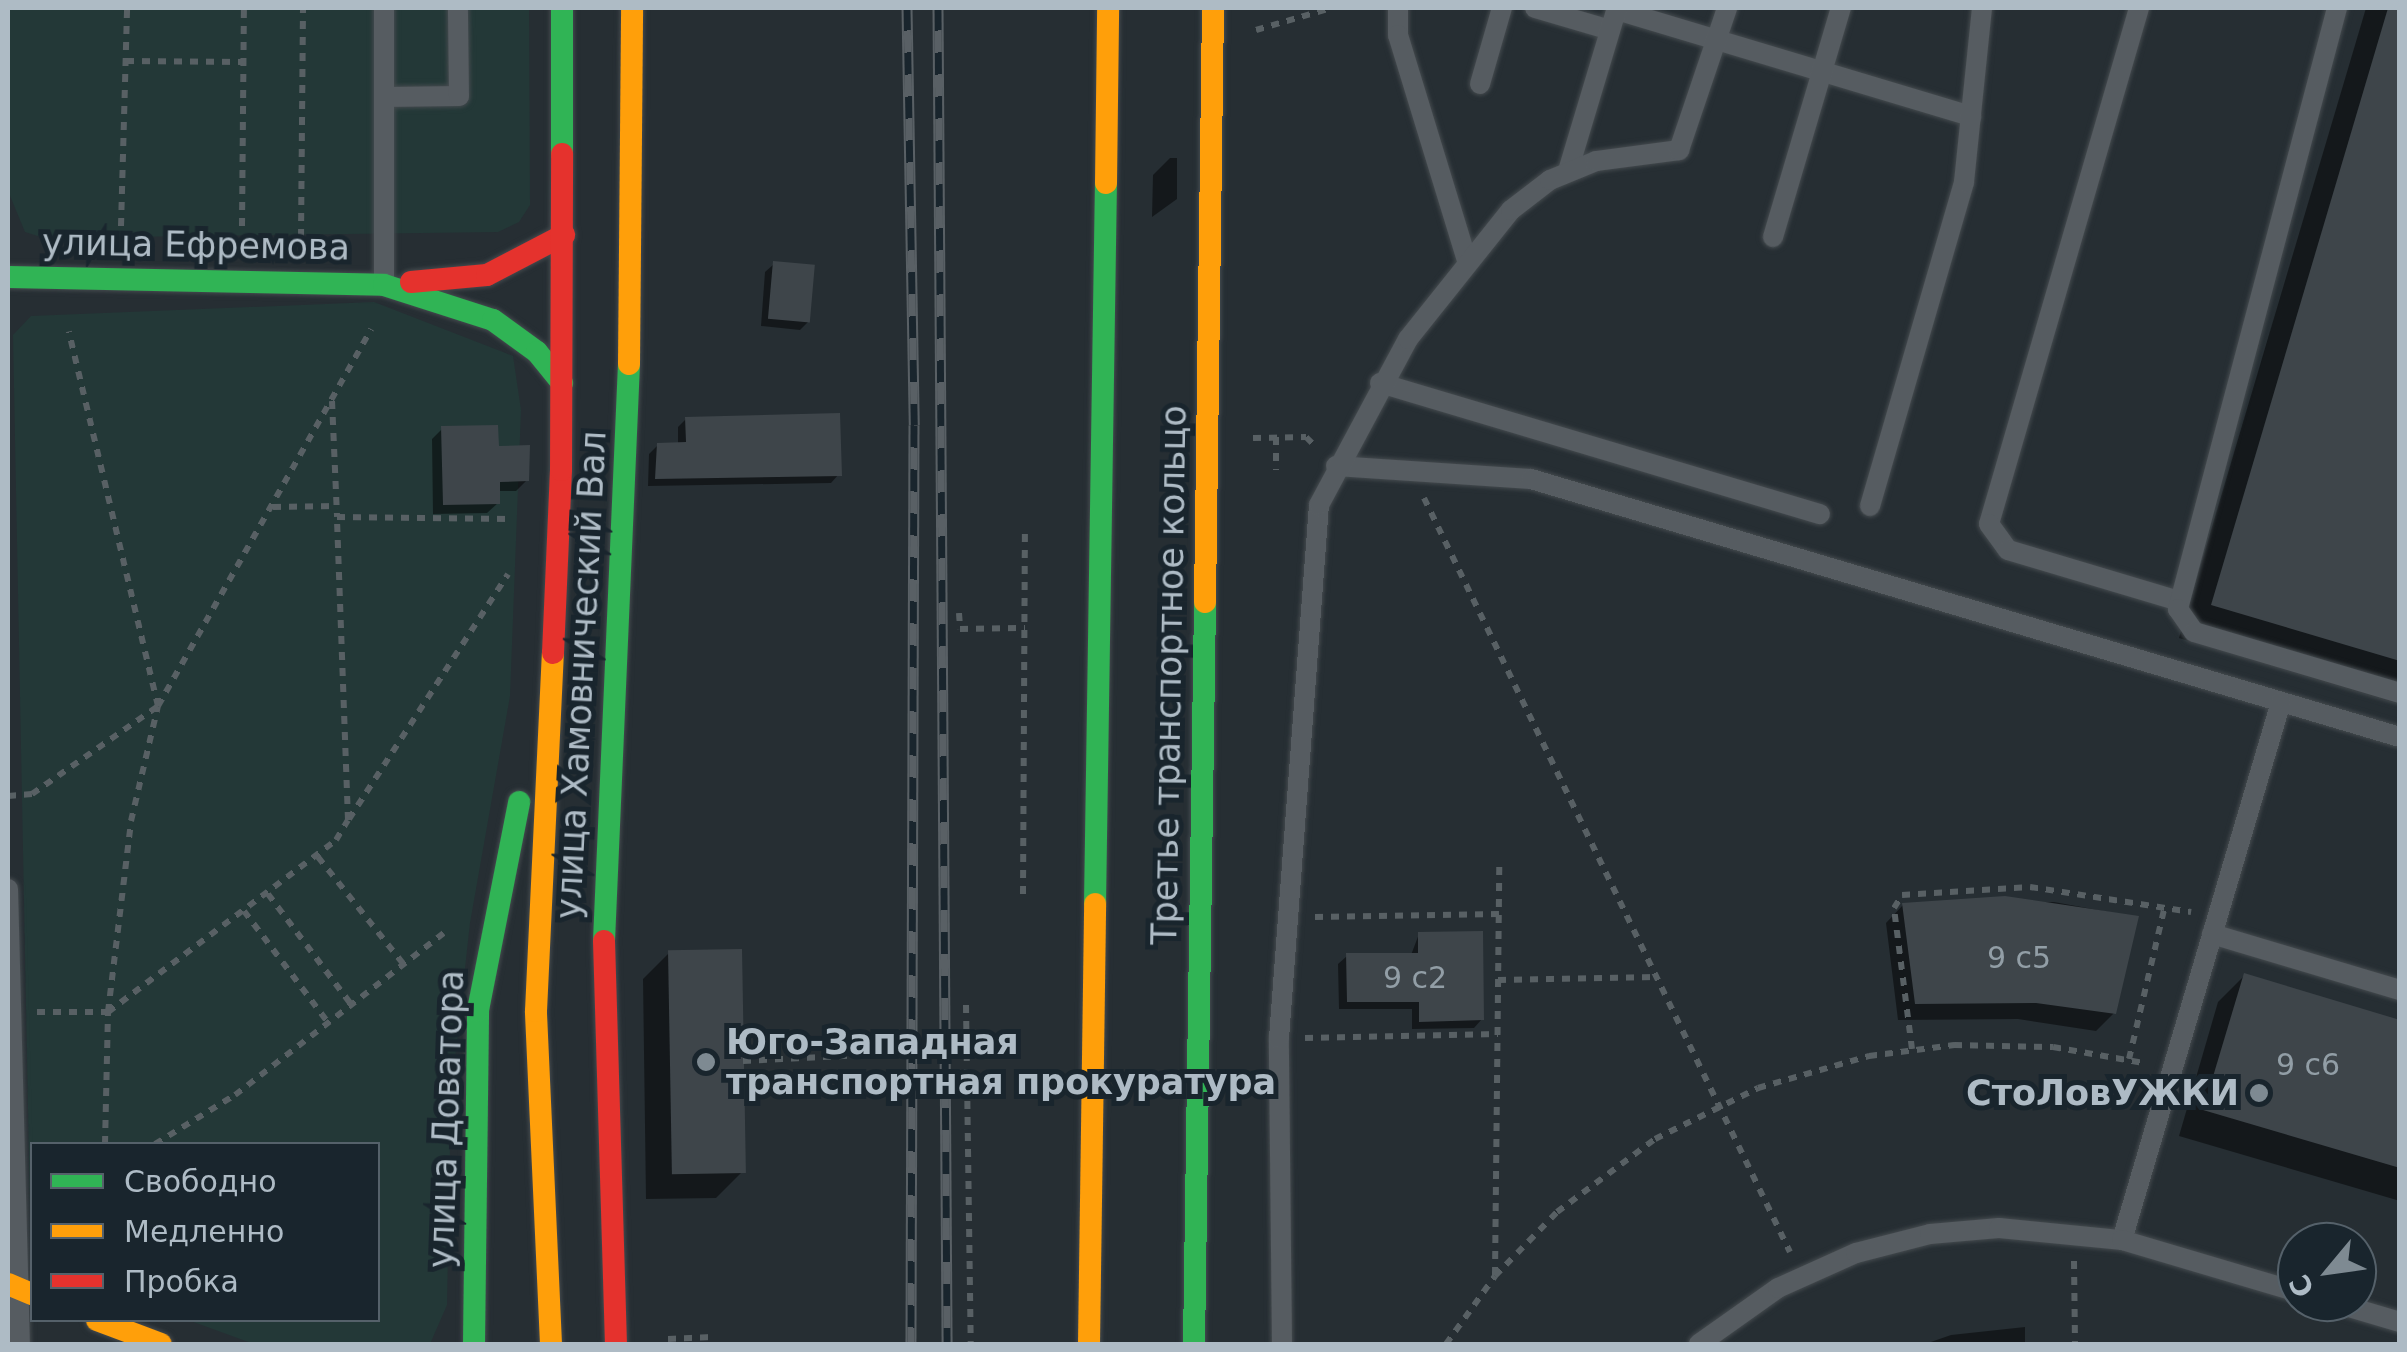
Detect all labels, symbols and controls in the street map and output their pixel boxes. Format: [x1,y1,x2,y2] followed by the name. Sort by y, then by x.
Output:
[42,221,350,269] street label: улица Ефремова
[1143,405,1195,945] street label: Третье транспортное кольцо
[547,430,615,920] street label: улица Хамовнический Вал
[1987,940,2051,976] house number: 9 с5
[1383,960,1447,996] house number: 9 с2
[420,969,472,1269] street label: улица Доватора
[726,1021,1276,1103] place label: Юго-Западная транспортная прокуратура
[2276,1047,2340,1083] house number: 9 с6
[695,1051,717,1073] marker: Юго-Западная транспортная прокуратура
[1966,1072,2239,1114] place label: СтоЛовУЖКИ
[2248,1082,2270,1104] marker: СтоЛовУЖКИ
[30,1142,380,1322] legend
[124,1164,277,1199] text: Свободно
[124,1214,284,1249] text: Медленно
[2277,1222,2377,1322] north arrow
[124,1264,239,1299] text: Пробка
[2283,1269,2321,1303] text: С

